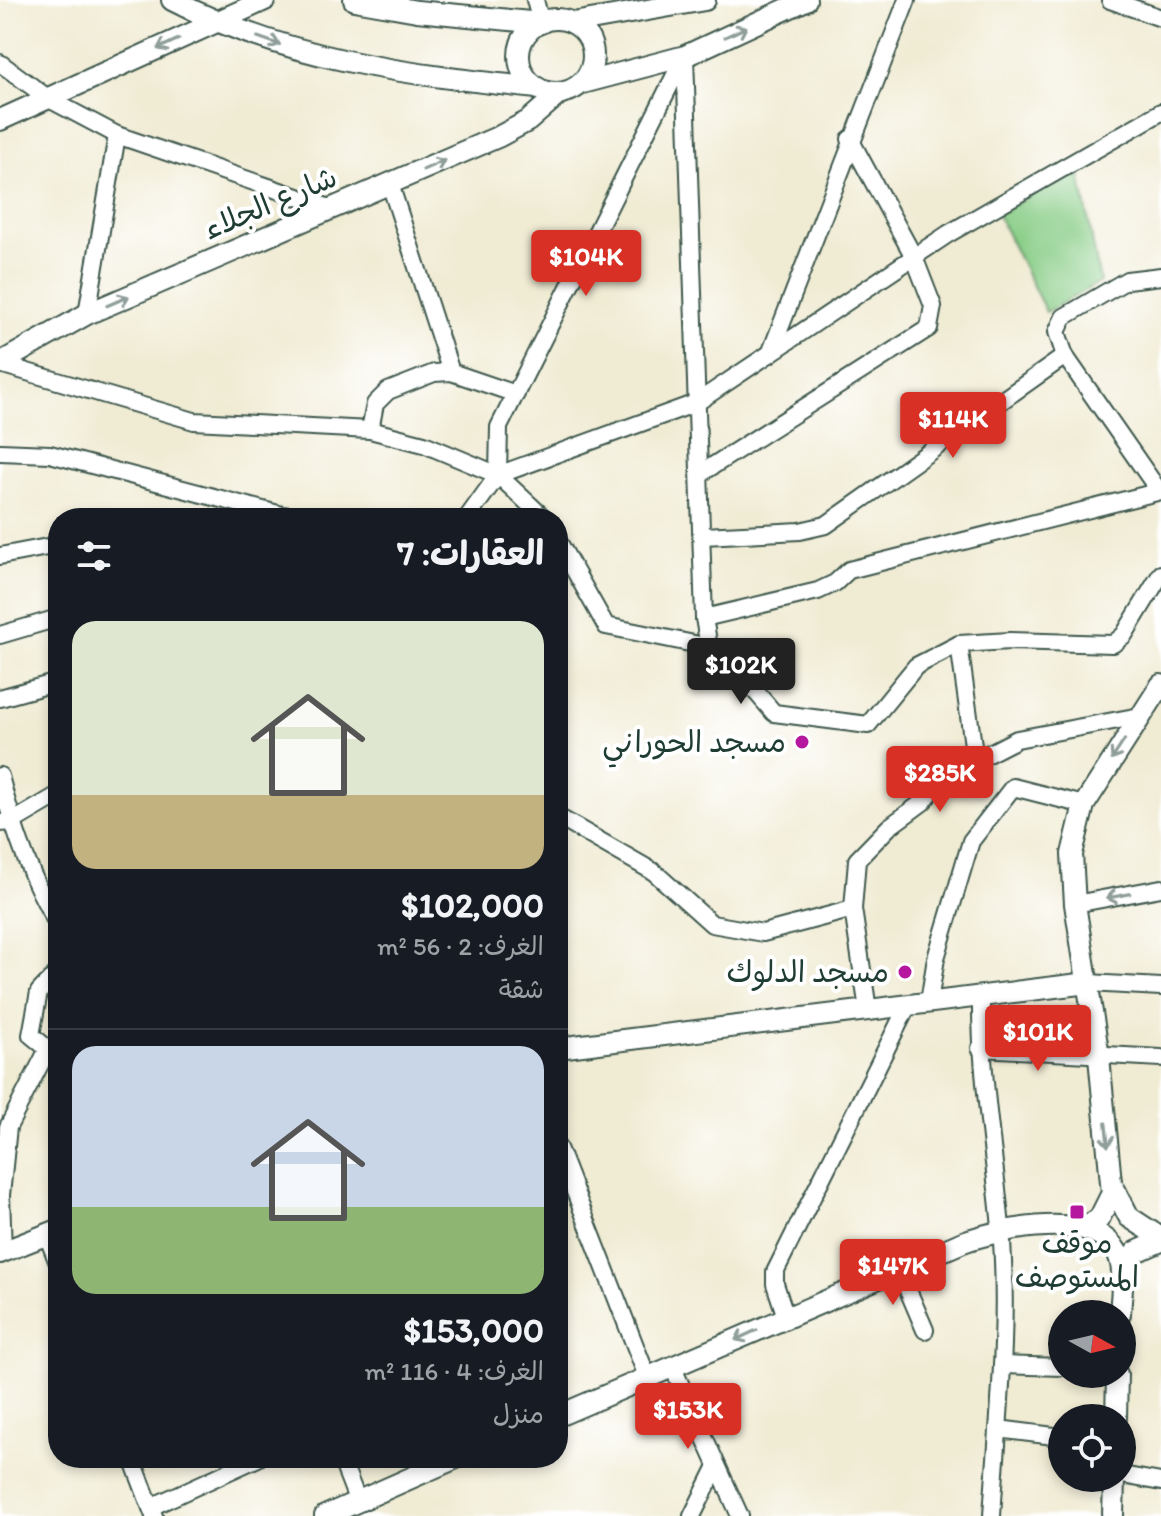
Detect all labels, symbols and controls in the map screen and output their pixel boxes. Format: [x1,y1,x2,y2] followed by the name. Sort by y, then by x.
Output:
[724,24,748,39] one-way arrow
[256,35,281,50] one-way arrow
[157,38,181,53] one-way arrow
[422,156,446,171] one-way arrow
[197,158,343,250] street label: شارع الجلاء
[530,230,642,298] pin: $104K
[549,240,623,272] text: $104K
[106,292,130,307] one-way arrow
[897,392,1009,460] pin: $114K
[918,402,988,434] text: $114K
[397,533,544,574] text: العقارات: 7
[72,534,116,578] icon: filters
[685,638,797,706] pin: $102K
[705,648,777,680] text: $102K
[236,673,380,817] icon: home
[602,723,786,768] place label: مسجد الحوراني
[793,733,811,751] marker: مسجد الحوراني
[1109,738,1126,760] one-way arrow
[884,746,996,814] pin: $285K
[904,756,976,788] text: $285K
[401,885,544,926] text: $102,000
[1106,890,1131,905] one-way arrow
[377,930,544,962] text: الغرف: 2 · 56 m²
[726,953,889,992] place label: مسجد الدلوك
[896,963,914,981] marker: مسجد الدلوك
[499,973,544,1005] text: شقة
[982,1005,1094,1073] pin: $101K
[1003,1015,1073,1047] text: $101K
[236,1098,380,1242] icon: home
[1099,1121,1114,1148] one-way arrow
[1068,1203,1086,1221] marker: موقف المستوصف
[1015,1224,1139,1295] place label: موقف المستوصف
[837,1239,949,1307] pin: $147K
[858,1249,928,1281] text: $147K
[1048,1300,1136,1388] north arrow
[1048,1300,1136,1492] map controls
[404,1310,544,1351] text: $153,000
[734,1329,758,1344] one-way arrow
[364,1355,544,1387] text: الغرف: 4 · 116 m²
[632,1383,744,1451] pin: $153K
[653,1393,723,1425] text: $153K
[493,1398,544,1430] text: منزل
[1048,1404,1136,1492] button: locate

